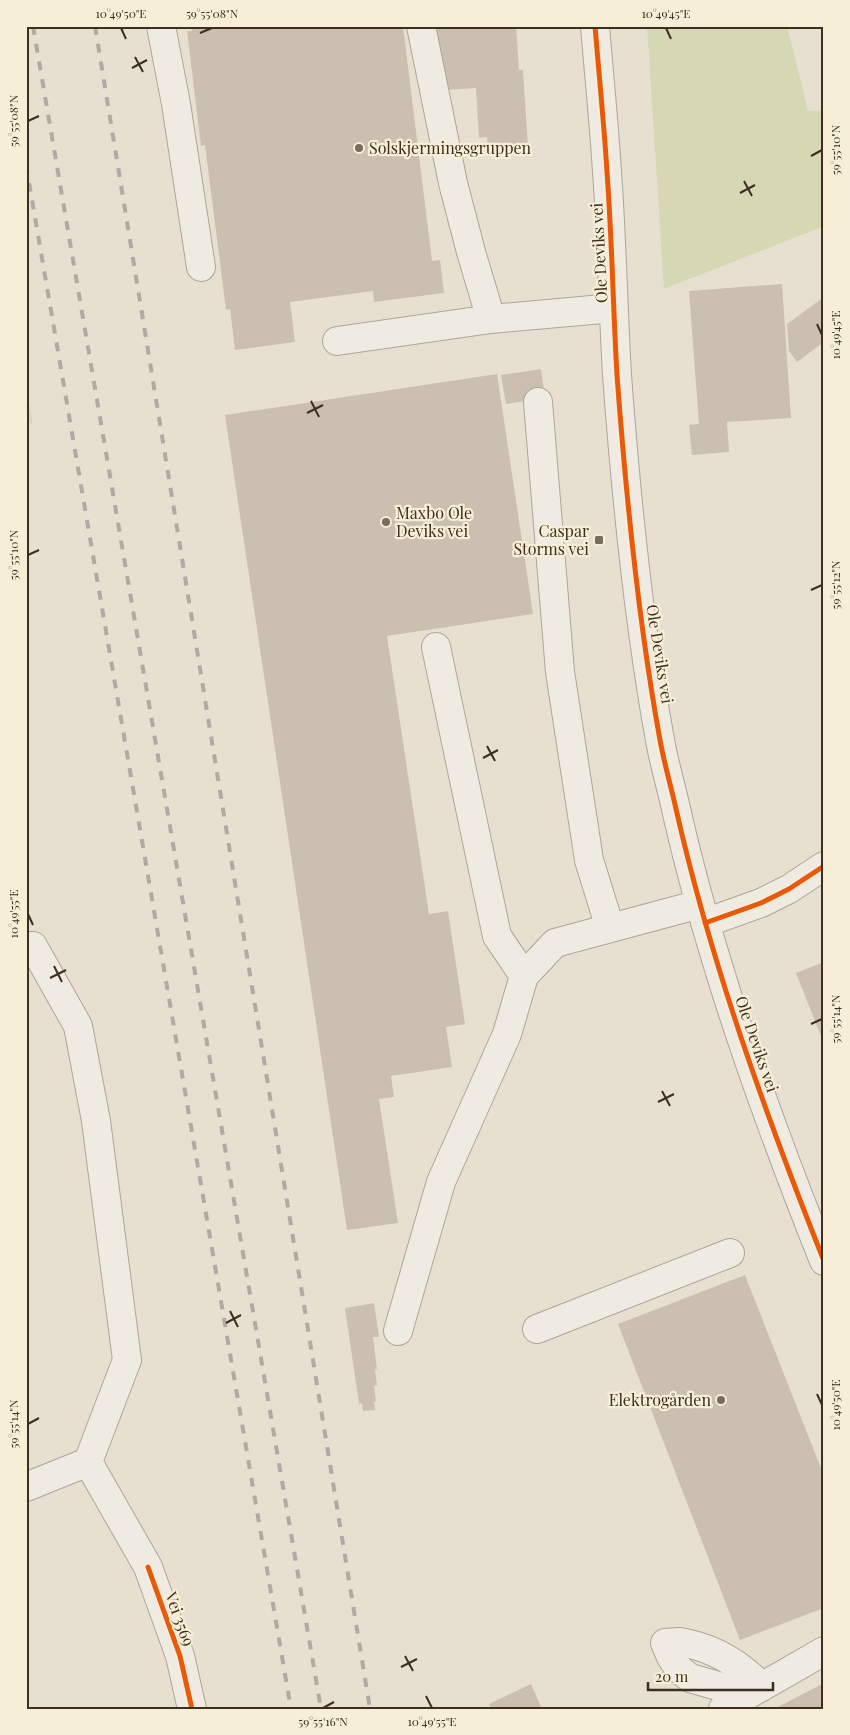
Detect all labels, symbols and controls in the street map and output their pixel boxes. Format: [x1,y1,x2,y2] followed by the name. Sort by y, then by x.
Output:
[95,5,147,21] text: 10°49'50"E
[186,5,239,21] text: 59°55'08"N
[641,5,691,21] text: 10°49'45"E
[5,94,21,147] text: 59°55'08"N
[827,124,843,175] text: 59°55'10"N
[369,137,532,158] place label: Solskjermingsgruppen
[353,142,365,154] marker: Solskjermingsgruppen
[585,202,612,304] street label: Ole Deviks vei
[827,310,843,360] text: 10°49'45"E
[396,502,472,541] place label: Maxbo Ole Deviks vei
[380,516,392,528] marker: Maxbo Ole Deviks vei
[513,520,589,559] place label: Caspar Storms vei
[5,529,21,580] text: 59°55'10"N
[593,534,605,546] marker: Caspar Storms vei
[827,560,843,610] text: 59°55'12"N
[642,603,679,705] street label: Ole Deviks vei
[5,889,21,939] text: 10°49'55"E
[731,993,784,1095] street label: Ole Deviks vei
[827,994,843,1044] text: 59°55'14"N
[827,1379,843,1431] text: 10°49'50"E
[609,1389,711,1410] place label: Elektrogården
[715,1394,727,1406] marker: Elektrogården
[5,1399,21,1449] text: 59°55'14"N
[161,1588,200,1649] street label: Vei 3569
[648,1660,772,1692] scale bar
[655,1666,689,1686] text: 20 m
[298,1713,348,1729] text: 59°55'16"N
[407,1713,457,1729] text: 10°49'55"E

